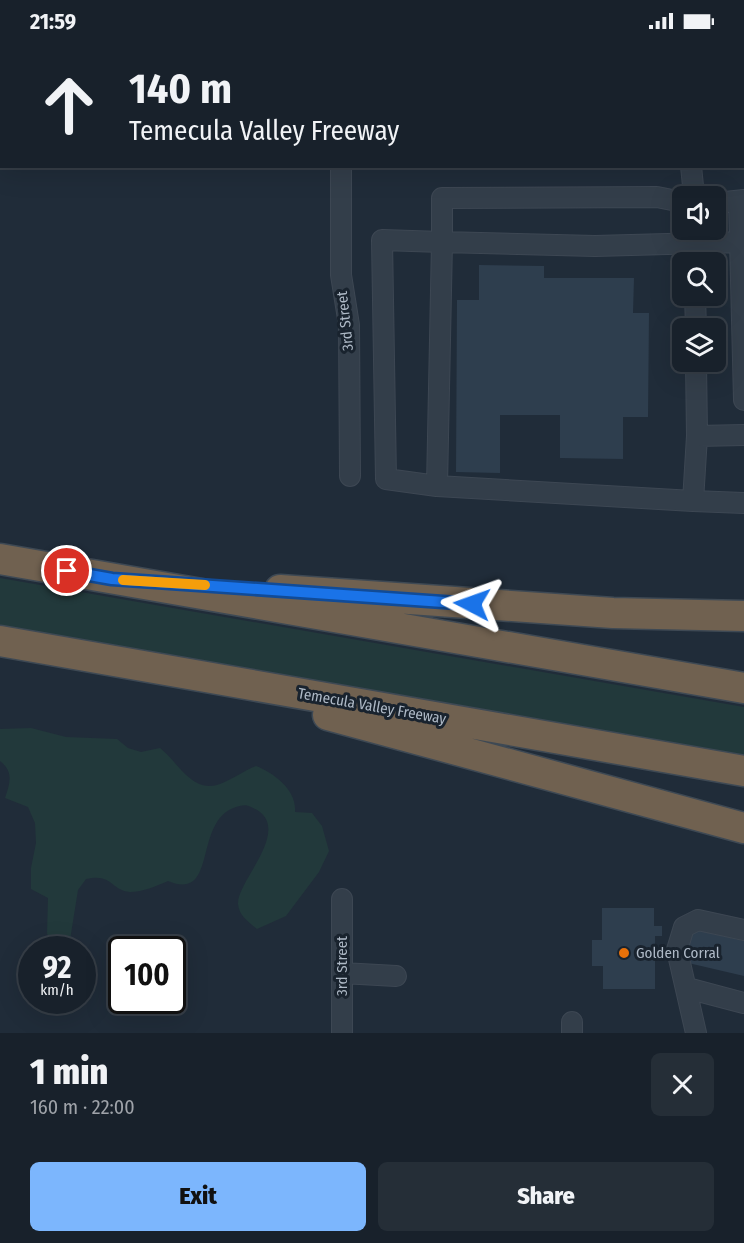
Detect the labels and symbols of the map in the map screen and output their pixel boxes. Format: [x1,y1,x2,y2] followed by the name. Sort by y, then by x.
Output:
[333,290,357,352] street label: 3rd Street
[41,545,92,596] pin
[440,572,504,636] position arrow
[296,684,448,728] street label: Temecula Valley Freeway
[108,936,186,1014] speed limit sign: 100
[333,936,351,996] street label: 3rd Street
[636,944,720,962] place label: Golden Corral
[617,946,631,960] marker: Golden Corral

